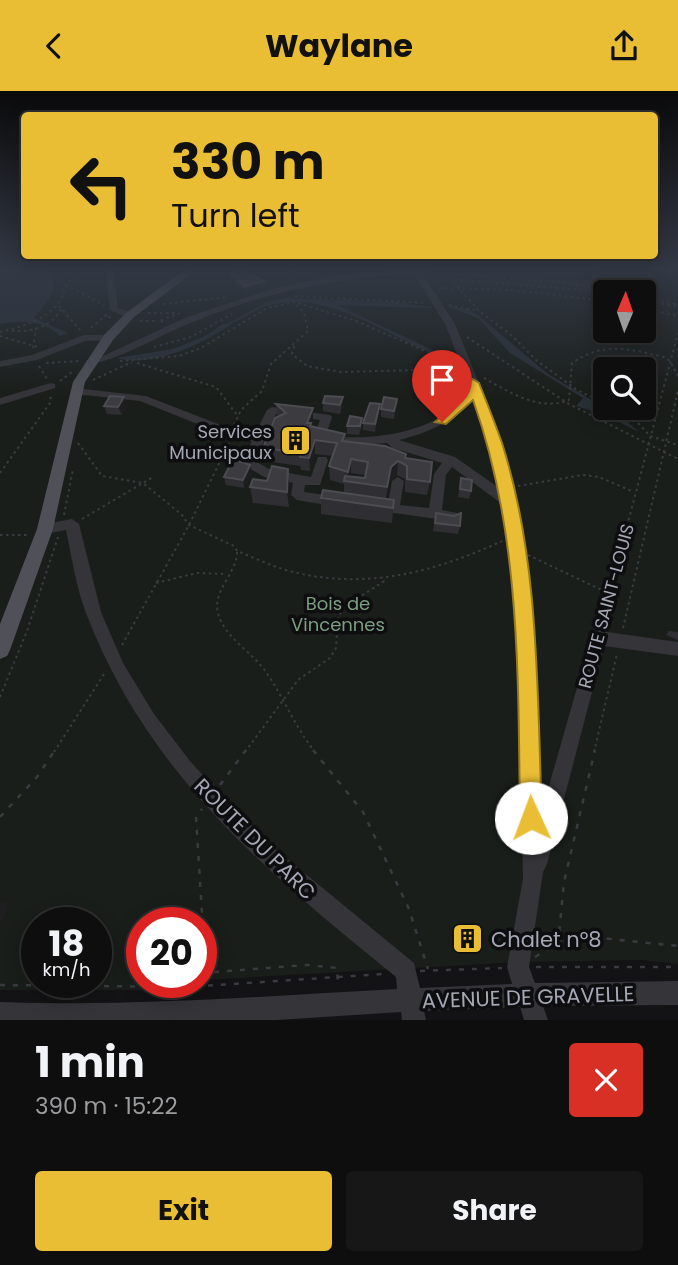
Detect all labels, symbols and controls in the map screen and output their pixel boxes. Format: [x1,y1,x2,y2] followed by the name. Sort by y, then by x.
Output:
[265,23,413,68] text: Waylane
[35,27,73,65] icon: back
[605,27,643,65] icon: share
[171,128,325,196] text: 330 m
[56,140,147,231] icon: left
[171,193,300,238] text: Turn left
[593,280,656,343] north arrow
[593,280,656,420] map controls
[412,350,472,422] pin
[593,357,656,420] button: search
[423,361,461,399] icon: arrive
[169,419,272,465] place label: Services Municipaux
[278,424,312,458] building icon: Services Municipaux
[572,521,640,691] street label: ROUTE SAINT-LOUIS
[291,591,385,637] park label: Bois de Vincennes
[188,772,322,906] street label: ROUTE DU PARC
[494,781,568,855] position arrow
[126,907,217,998] speed limit sign: 20
[49,919,84,968] text: 18
[451,922,485,956] building icon: Chalet n°8
[491,925,602,954] place label: Chalet n°8
[43,957,90,982] text: km/h
[421,979,635,1015] street label: AVENUE DE GRAVELLE
[35,1033,145,1092] text: 1 min
[569,1043,643,1117] button: close
[35,1090,178,1122] text: 390 m · 15:22
[35,1171,332,1251] button: Exit
[346,1171,643,1251] button: Share

